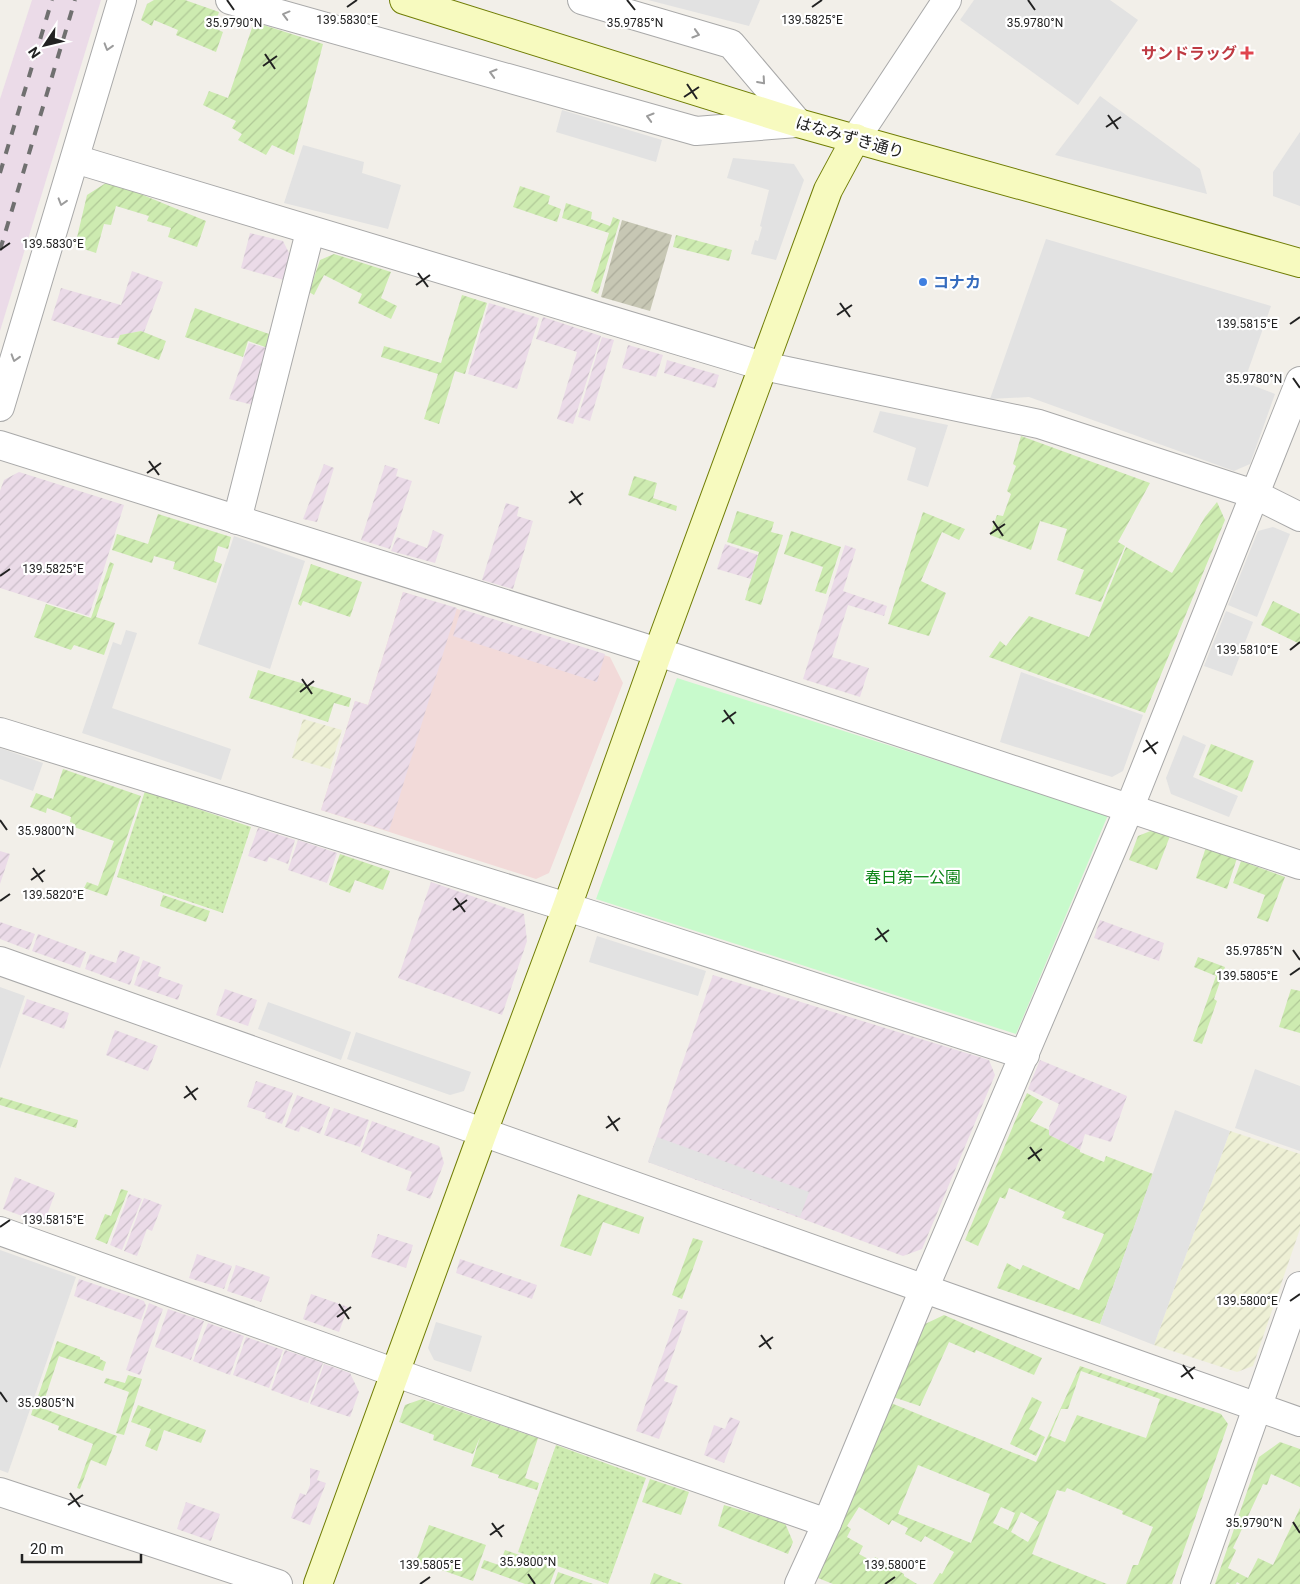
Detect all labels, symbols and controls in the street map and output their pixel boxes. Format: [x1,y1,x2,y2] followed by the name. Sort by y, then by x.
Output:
[283,11,291,21] one-way arrow
[316,13,378,27] text: 139.5830°E
[781,13,843,27] text: 139.5825°E
[206,16,262,30] text: 35.9790°N
[607,16,663,30] text: 35.9785°N
[1007,16,1063,30] text: 35.9780°N
[20,20,70,70] north arrow
[692,28,700,38] one-way arrow
[104,42,114,50] one-way arrow
[25,44,44,61] text: N
[1141,44,1237,63] place label: サンドラッグ
[1241,47,1253,59] marker: サンドラッグ
[489,68,498,79] one-way arrow
[757,75,765,84] one-way arrow
[646,113,654,123] one-way arrow
[793,113,906,162] street label: はなみずき通り
[57,198,67,206] one-way arrow
[22,237,84,251] text: 139.5830°E
[933,273,981,292] place label: コナカ
[917,276,929,288] marker: コナカ
[1216,317,1278,331] text: 139.5815°E
[10,353,20,362] one-way arrow
[1226,372,1282,386] text: 35.9780°N
[22,562,84,576] text: 139.5825°E
[1216,643,1278,657] text: 139.5810°E
[18,824,74,838] text: 35.9800°N
[865,868,961,887] park label: 春日第一公園
[22,888,84,902] text: 139.5820°E
[1226,944,1282,958] text: 35.9785°N
[1216,969,1278,983] text: 139.5805°E
[22,1213,84,1227] text: 139.5815°E
[1216,1294,1278,1308] text: 139.5800°E
[18,1396,74,1410] text: 35.9805°N
[1226,1516,1282,1530] text: 35.9790°N
[22,1532,141,1564] scale bar
[30,1540,64,1558] text: 20 m
[500,1555,556,1569] text: 35.9800°N
[399,1558,461,1572] text: 139.5805°E
[864,1558,926,1572] text: 139.5800°E

